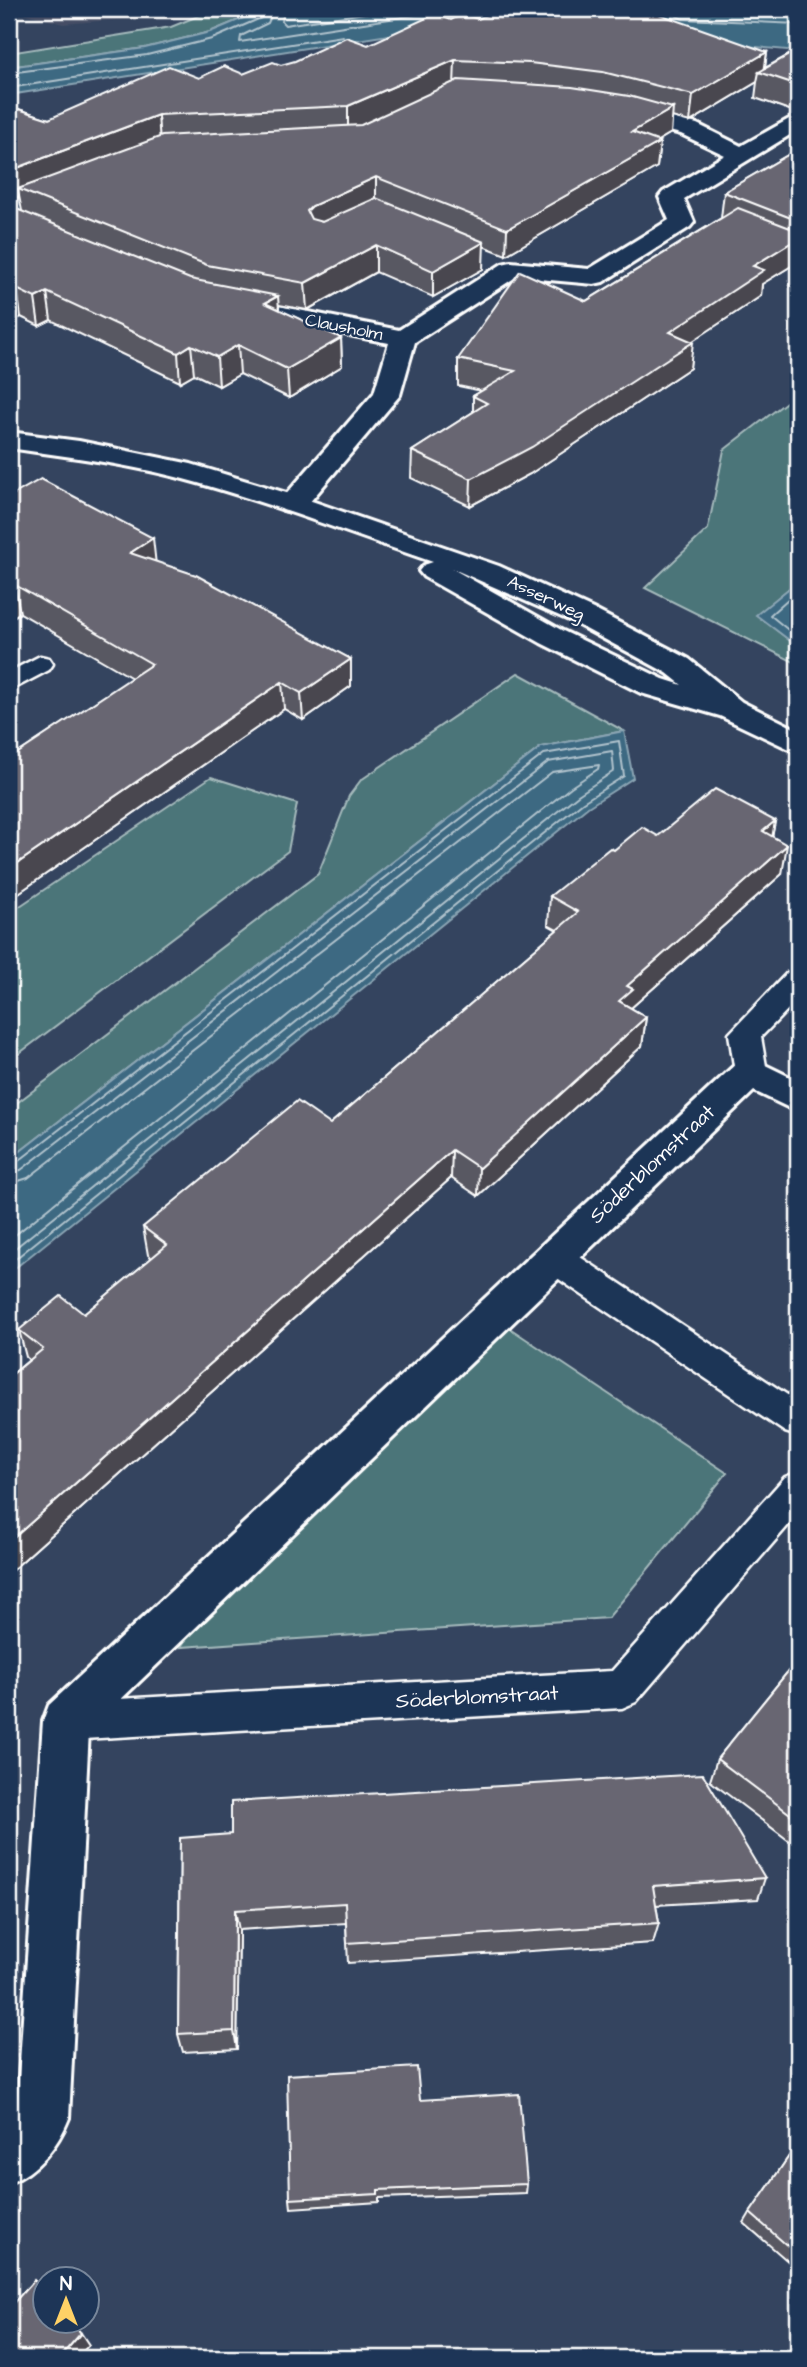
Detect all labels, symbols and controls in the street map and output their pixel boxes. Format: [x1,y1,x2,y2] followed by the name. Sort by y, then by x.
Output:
[303,307,385,347] street label: Clausholm
[503,569,589,628] street label: Asserweg
[583,1098,722,1230] street label: Söderblomstraat
[395,1678,560,1716] street label: Söderblomstraat
[32,2266,102,2336] north arrow
[60,2271,72,2298] text: N

